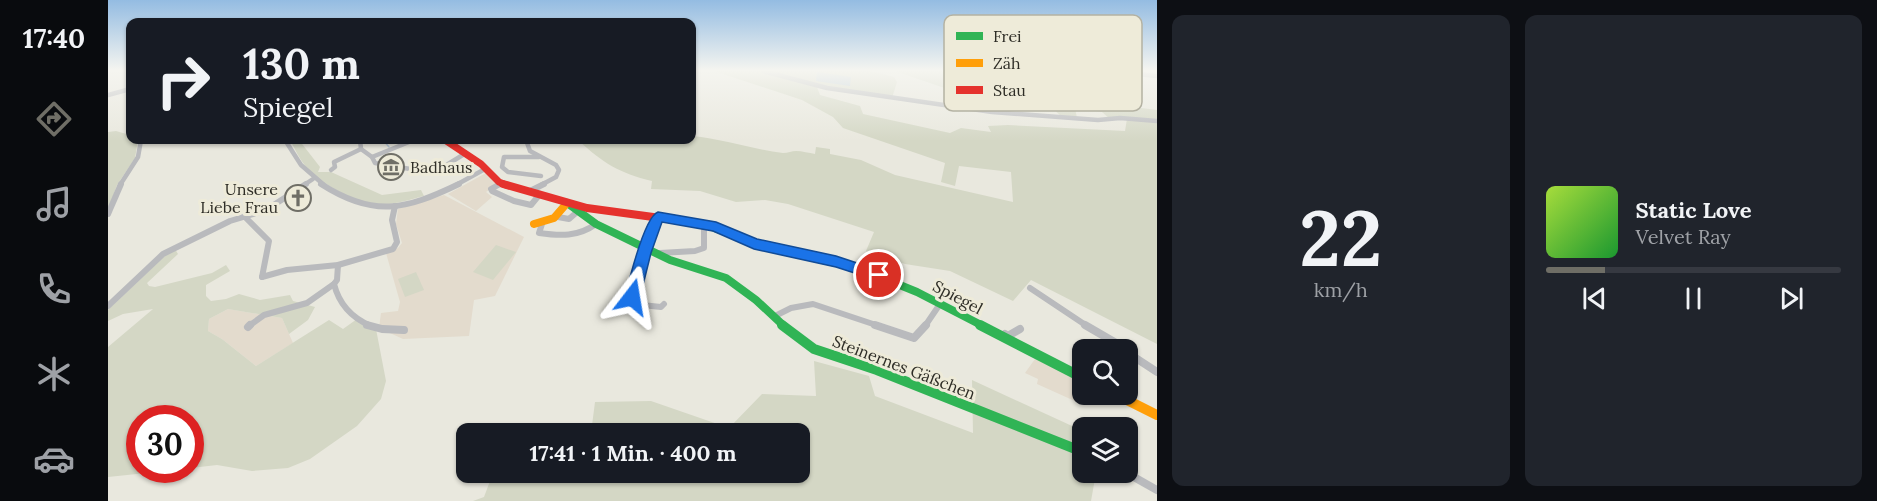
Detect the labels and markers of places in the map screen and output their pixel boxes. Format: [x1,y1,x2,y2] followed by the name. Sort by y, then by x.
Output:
[376,152,406,182] museum icon: Badhaus
[410,157,472,177] place label: Badhaus
[200,179,278,217] place label: Unsere Liebe Frau
[283,183,313,213] church icon: Unsere Liebe Frau
[853,249,904,300] pin

